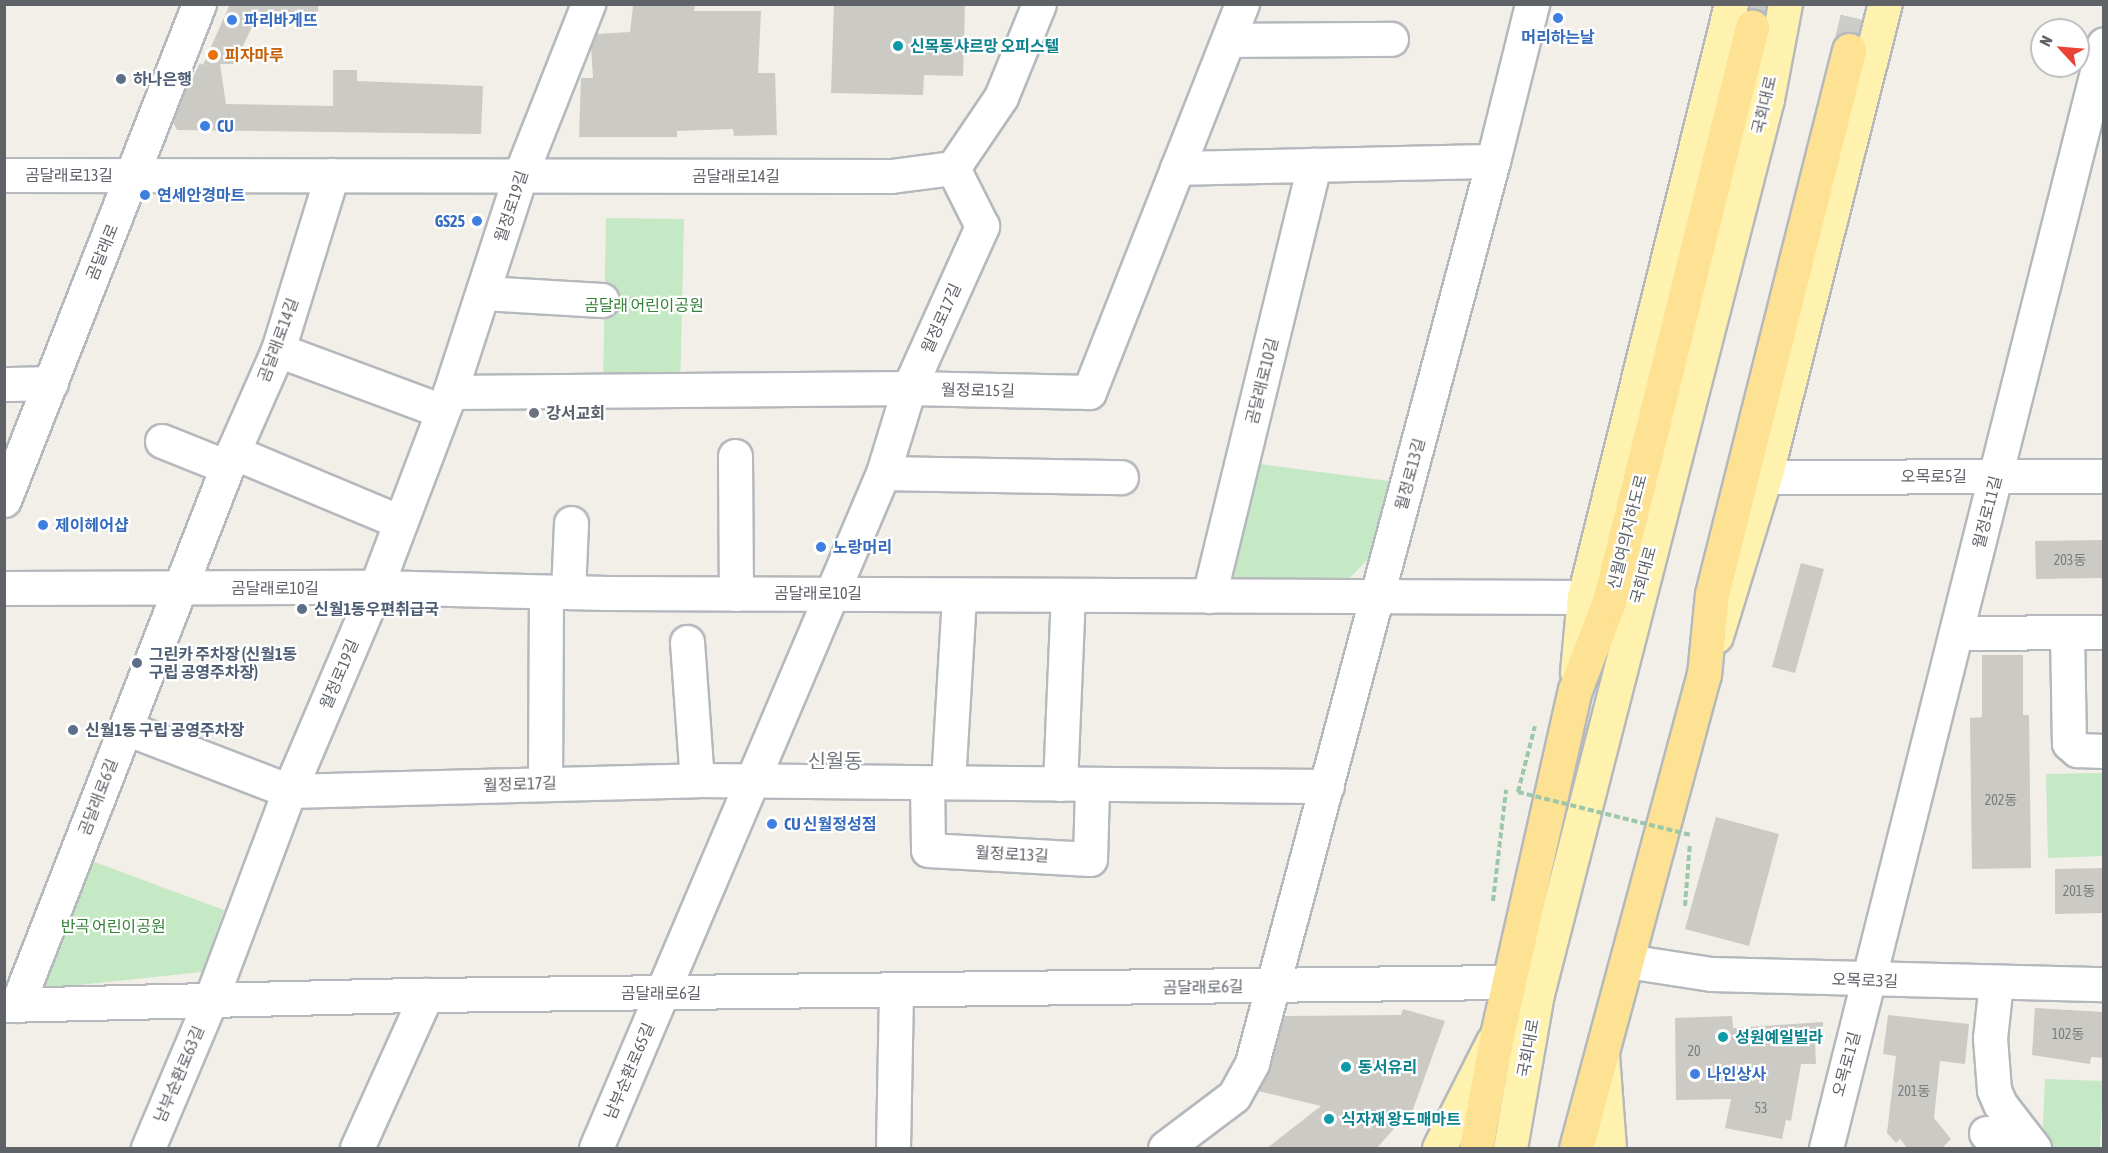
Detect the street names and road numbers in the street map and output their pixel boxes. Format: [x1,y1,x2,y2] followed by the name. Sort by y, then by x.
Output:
[1748,74,1780,136] street label: 국회대로
[25,165,113,185] street label: 곰달래로13길
[692,166,780,186] street label: 곰달래로14길
[490,168,532,244] street label: 월정로19길
[82,221,122,283] street label: 곰달래로
[917,280,965,356] street label: 월정로17길
[254,295,302,385] street label: 곰달래로14길
[1242,336,1282,426] street label: 곰달래로10길
[941,380,1015,400] street label: 월정로15길
[1391,436,1429,512] street label: 월정로13길
[1901,466,1967,486] street label: 오목로5길
[1603,473,1651,591] street label: 신월여의지하도로
[1969,474,2005,550] street label: 월정로11길
[1626,544,1660,606] street label: 국회대로
[231,578,319,598] street label: 곰달래로10길
[774,583,862,603] street label: 곰달래로10길
[316,636,362,712] street label: 월정로19길
[75,756,121,838] street label: 곰달래로6길
[483,773,557,795] street label: 월정로17길
[975,842,1049,866] street label: 월정로13길
[1831,969,1899,991] street label: 오목로3길
[1162,977,1244,997] street label: 곰달래로6길
[620,983,702,1003] street label: 곰달래로6길
[1513,1017,1543,1079] street label: 국회대로
[600,1020,658,1122] street label: 남부순환로65길
[150,1023,208,1125] street label: 남부순환로63길
[1828,1029,1864,1099] street label: 오목로1길

